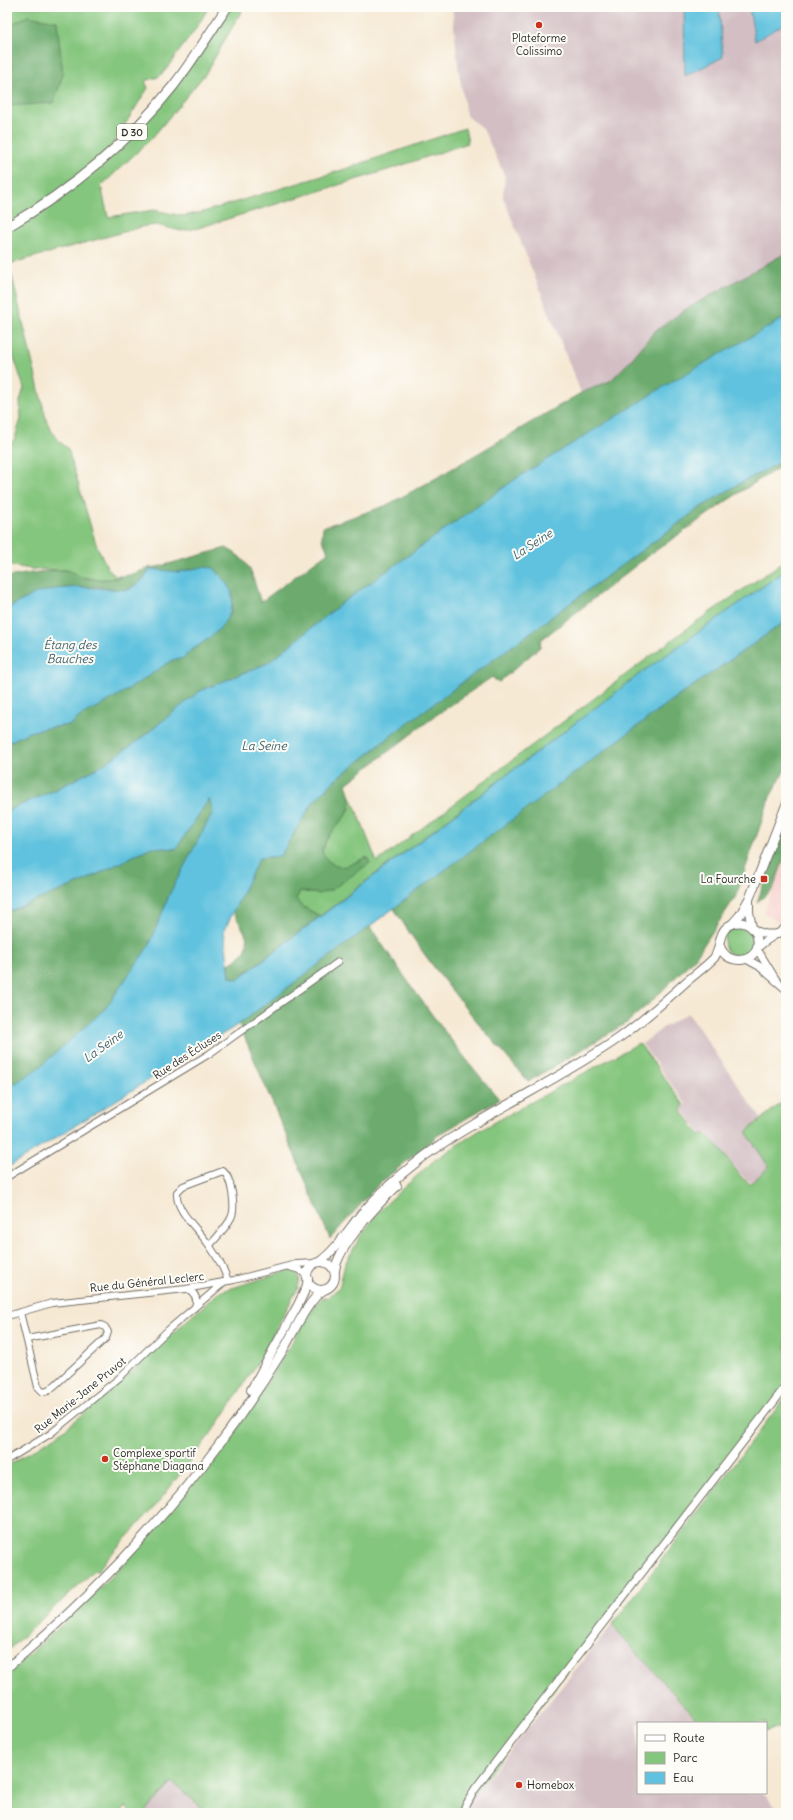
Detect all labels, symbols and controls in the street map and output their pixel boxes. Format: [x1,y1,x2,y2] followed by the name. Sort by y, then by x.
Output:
[534,20,544,30] marker: Plateforme Colissimo
[512,31,566,58] place label: Plateforme Colissimo
[117,124,147,140] road number: D 30
[509,525,556,563] water label: La Seine
[43,637,98,666] water label: Étang des Bauches
[241,738,288,753] water label: La Seine
[701,872,756,886] place label: La Fourche
[759,874,769,884] marker: La Fourche
[80,1026,127,1065] water label: La Seine
[150,1027,224,1082] street label: Rue des Écluses
[89,1269,205,1295] street label: Rue du Général Leclerc
[31,1354,129,1436] street label: Rue Marie-Jane Pruvot
[113,1446,204,1473] place label: Complexe sportif Stéphane Diagana
[100,1454,110,1464] marker: Complexe sportif Stéphane Diagana
[637,1722,767,1794] legend
[673,1730,705,1745] text: Route
[673,1750,698,1765] text: Parc
[673,1770,694,1785] text: Eau
[527,1778,575,1792] place label: Homebox
[514,1780,524,1790] marker: Homebox

